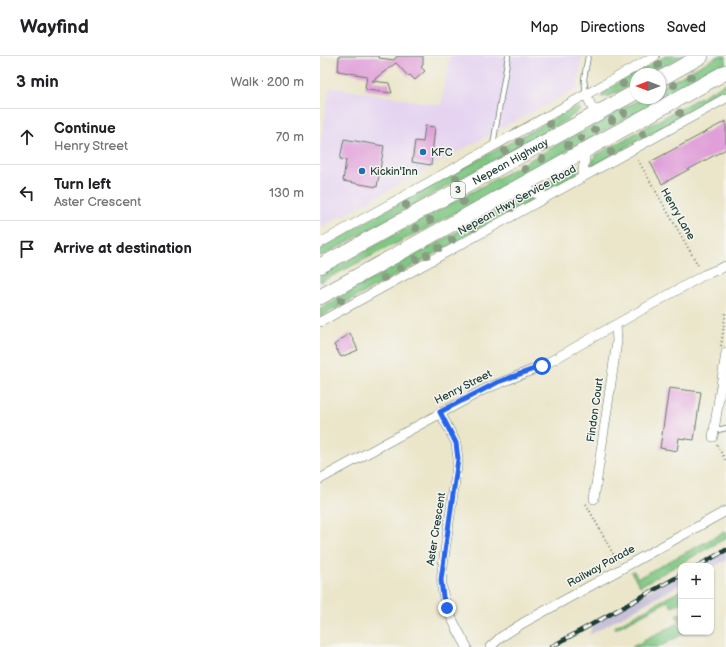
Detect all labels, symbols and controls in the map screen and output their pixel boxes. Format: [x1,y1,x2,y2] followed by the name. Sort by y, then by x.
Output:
[20,16,89,39] text: Wayfind
[530,19,558,36] text: Map
[580,19,645,36] text: Directions
[667,19,706,36] text: Saved
[630,68,666,104] north arrow
[16,72,59,92] text: 3 min
[231,74,304,90] text: Walk · 200 m
[54,119,116,138] text: Continue
[16,126,38,148] icon: ahead
[276,129,304,145] text: 70 m
[470,135,550,187] street label: Nepean Highway
[54,138,128,154] text: Henry Street
[431,146,453,159] place label: KFC
[418,147,428,157] marker: KFC
[456,162,578,238] street label: Nepean Hwy Service Road
[370,165,418,178] place label: Kickin'Inn
[357,166,367,176] marker: Kickin'Inn
[54,175,111,194] text: Turn left
[16,182,38,204] icon: left
[451,182,465,198] road number: 3
[269,185,304,201] text: 130 m
[658,186,698,243] street label: Henry Lane
[54,194,141,210] text: Aster Crescent
[16,238,38,260] icon: arrive
[54,239,192,258] text: Arrive at destination
[533,357,551,375] route start
[432,367,494,407] street label: Henry Street
[584,376,606,443] street label: Findon Court
[424,491,448,566] street label: Aster Crescent
[565,542,638,590] street label: Railway Parade
[678,563,714,635] map controls
[678,563,714,599] button: +
[438,599,456,617] route end
[678,599,714,635] button: −

